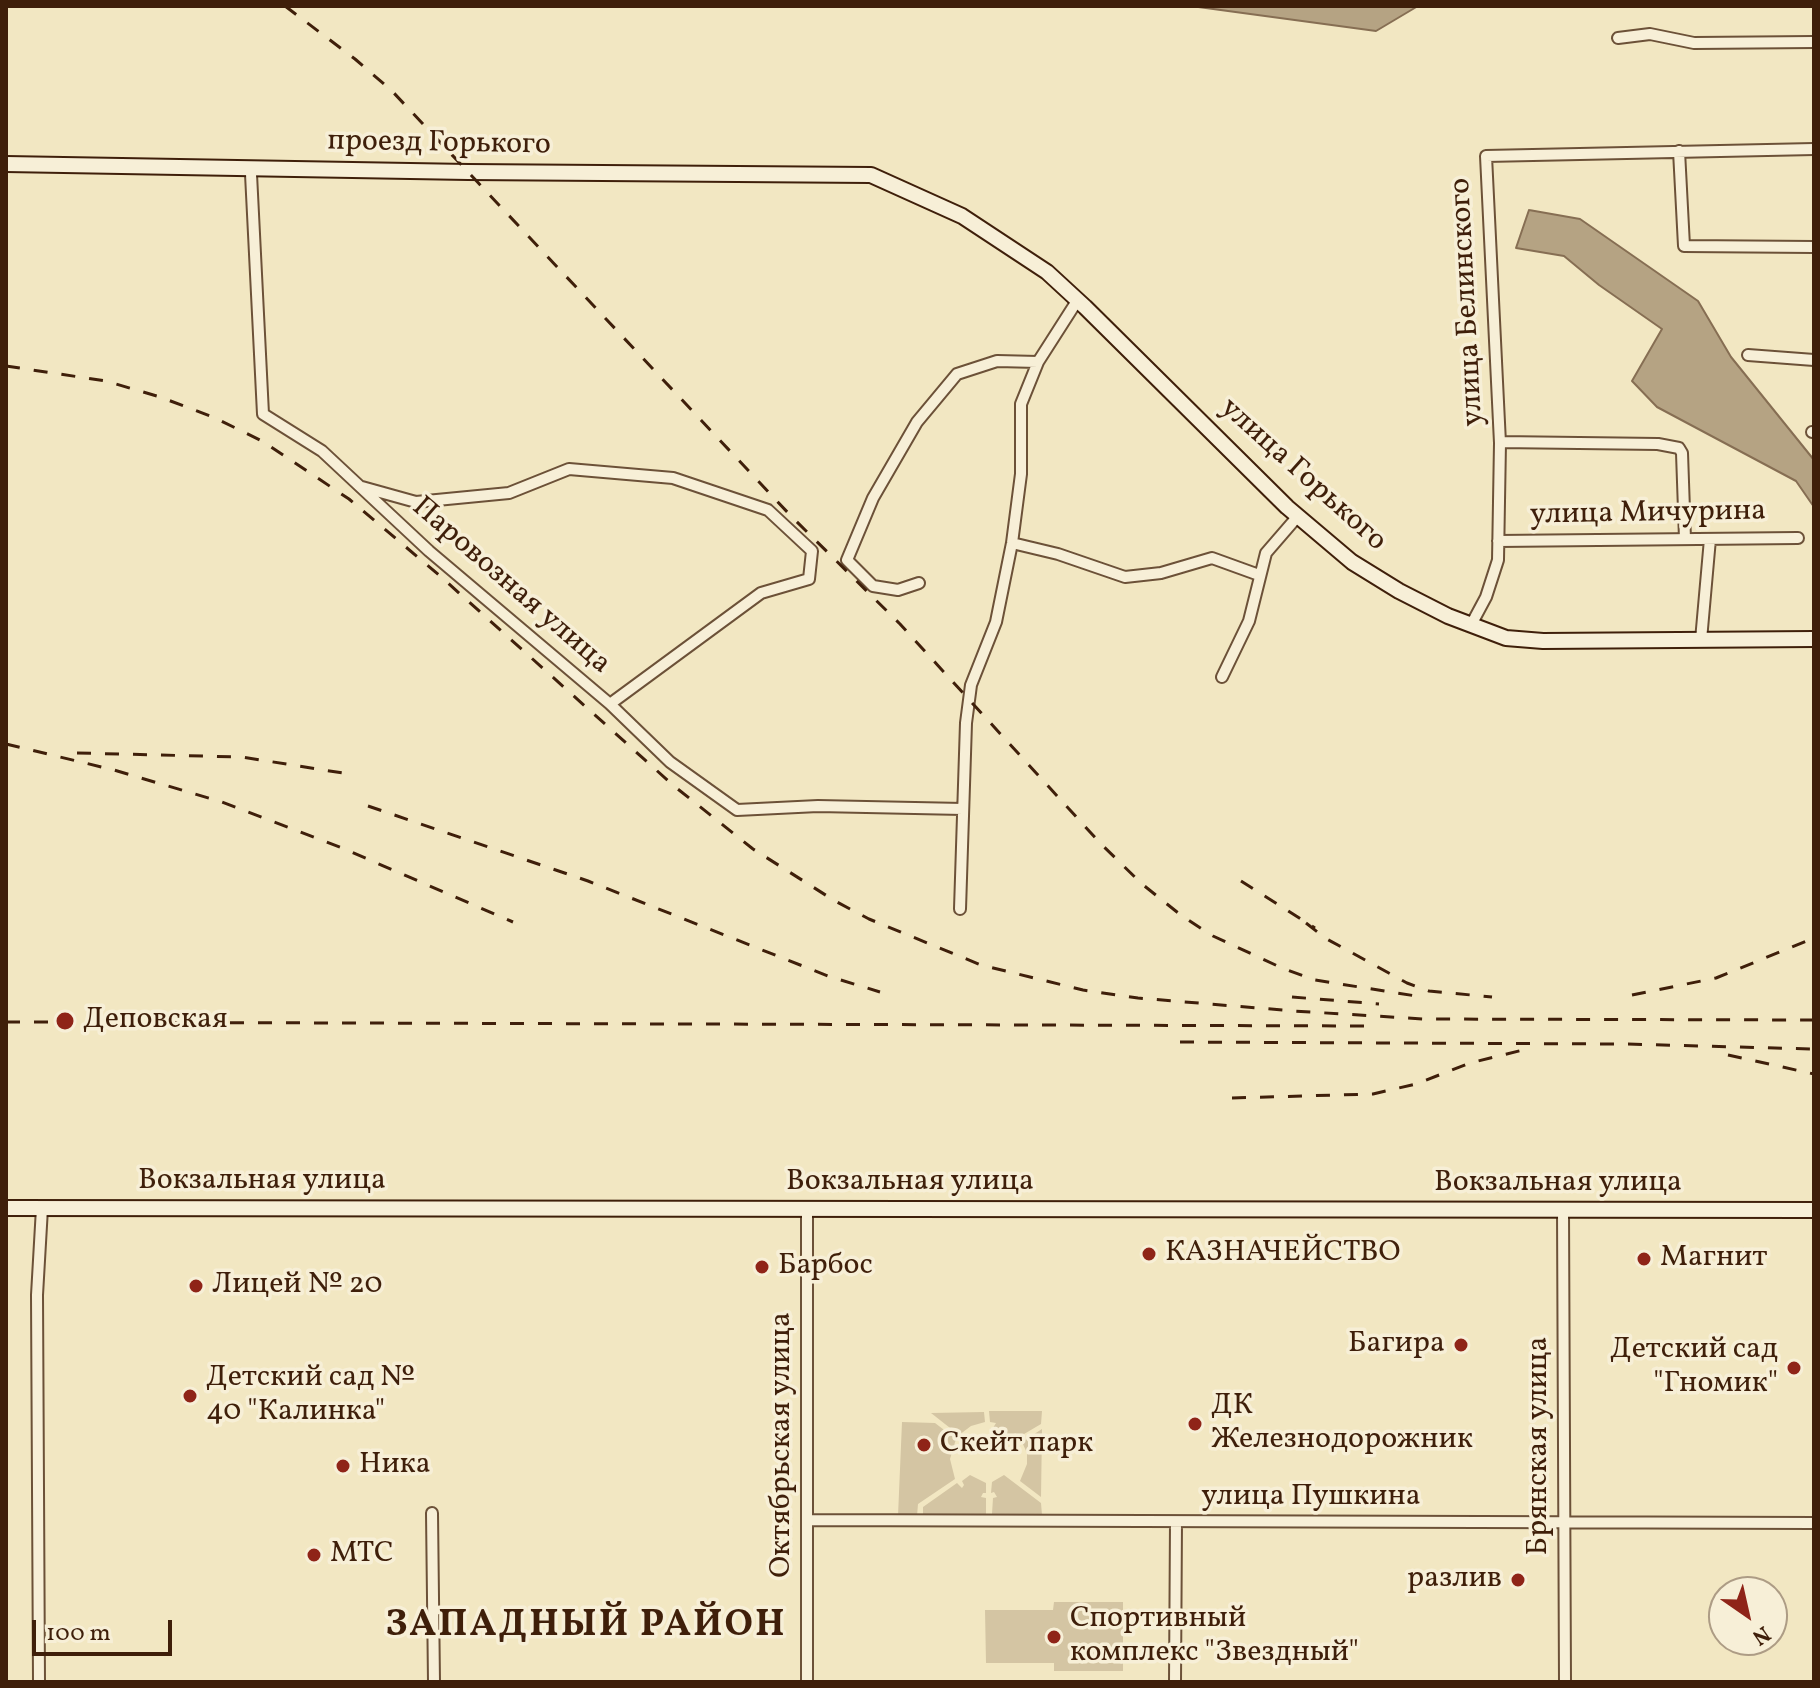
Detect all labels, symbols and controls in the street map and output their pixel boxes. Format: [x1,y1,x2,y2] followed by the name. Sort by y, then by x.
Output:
[327,125,551,165] street label: проезд Горького
[1445,177,1493,427] street label: улица Белинского
[1211,392,1393,560] street label: улица Горького
[403,491,617,683] street label: Паровозная улица
[1529,495,1767,535] street label: улица Мичурина
[83,1003,228,1039] place label: Деповская
[54,1010,76,1032] marker: Деповская
[138,1164,386,1200] street label: Вокзальная улица
[786,1165,1034,1201] street label: Вокзальная улица
[1434,1166,1682,1202] street label: Вокзальная улица
[1165,1236,1400,1272] place label: КАЗНАЧЕЙСТВО
[1660,1241,1767,1277] place label: Магнит
[1140,1245,1158,1263] marker: КАЗНАЧЕЙСТВО
[778,1249,873,1285] place label: Барбос
[1635,1250,1653,1268] marker: Магнит
[753,1258,771,1276] marker: Барбос
[212,1268,382,1304] place label: Лицей № 20
[187,1277,205,1295] marker: Лицей № 20
[765,1312,801,1578] street label: Октябрьская улица
[1348,1327,1445,1363] place label: Багира
[1610,1333,1778,1404] place label: Детский сад "Гномик"
[1452,1336,1470,1354] marker: Багира
[1522,1337,1558,1555] street label: Брянская улица
[1785,1359,1803,1377] marker: Детский сад "Гномик"
[206,1361,415,1432] place label: Детский сад № 40 "Калинка"
[181,1387,199,1405] marker: Детский сад № 40 "Калинка"
[1211,1389,1473,1460] place label: ДК Железнодорожник
[1186,1415,1204,1433] marker: ДК Железнодорожник
[940,1427,1093,1463] place label: Скейт парк
[915,1436,933,1454] marker: Скейт парк
[359,1448,431,1484] place label: Ника
[334,1457,352,1475] marker: Ника
[1201,1480,1421,1516] street label: улица Пушкина
[330,1537,394,1573] place label: МТС
[305,1546,323,1564] marker: МТС
[1407,1562,1502,1598] place label: разлив
[1509,1571,1527,1589] marker: разлив
[1708,1576,1788,1656] north arrow
[1070,1602,1359,1672] place label: Спортивный комплекс "Звездный"
[36,1604,176,1654] scale bar
[385,1605,787,1651] district label: ЗАПАДНЫЙ РАЙОН
[46,1617,111,1651] text: 100 m
[1745,1617,1776,1652] text: N
[1045,1628,1063,1646] marker: Спортивный комплекс "Звездный"

